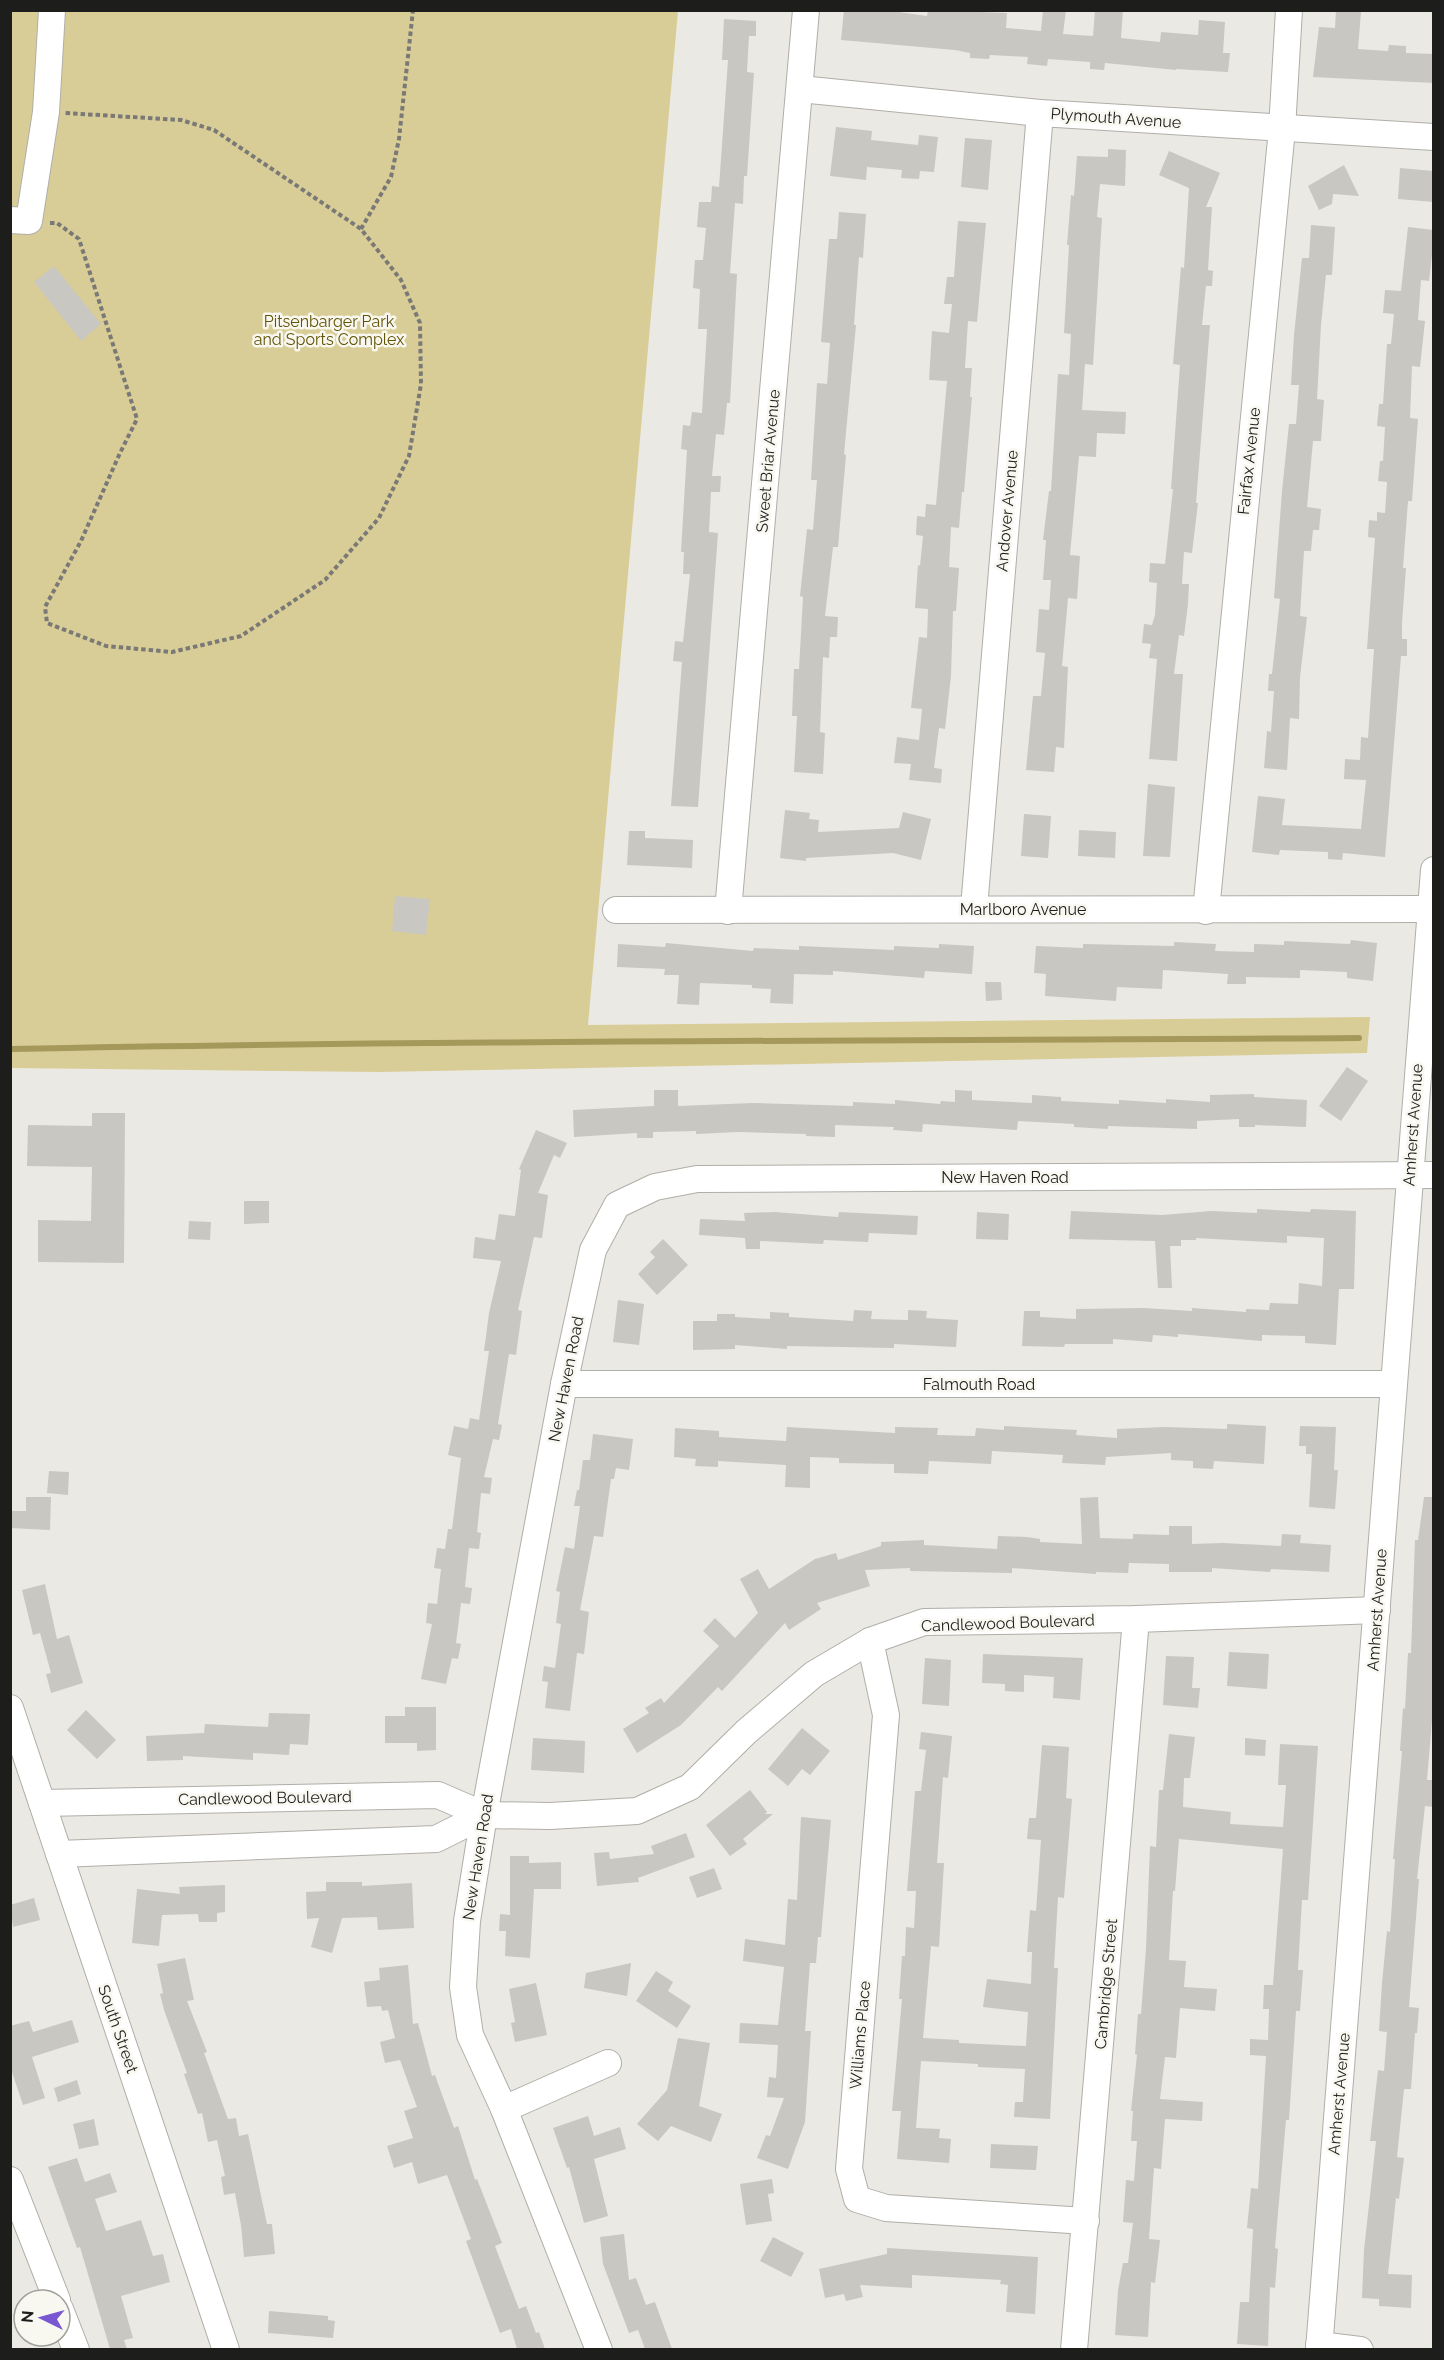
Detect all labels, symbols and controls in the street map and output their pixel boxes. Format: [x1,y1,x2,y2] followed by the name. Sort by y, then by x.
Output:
[1050,104,1182,132] street label: Plymouth Avenue
[254,312,404,349] park label: Pitsenbarger Park and Sports Complex
[752,389,784,533] street label: Sweet Briar Avenue
[1234,406,1264,516] street label: Fairfax Avenue
[992,449,1022,573] street label: Andover Avenue
[960,900,1086,919] street label: Marlboro Avenue
[1399,1063,1427,1187] street label: Amherst Avenue
[941,1168,1069,1187] street label: New Haven Road
[544,1314,588,1443] street label: New Haven Road
[923,1375,1035,1394] street label: Falmouth Road
[1363,1548,1391,1672] street label: Amherst Avenue
[921,1610,1095,1636] street label: Candlewood Boulevard
[178,1787,352,1809] street label: Candlewood Boulevard
[459,1792,497,1922] street label: New Haven Road
[1091,1917,1121,2050] street label: Cambridge Street
[846,1980,874,2090] street label: Williams Place
[94,1982,142,2076] street label: South Street
[1324,2032,1354,2156] street label: Amherst Avenue
[12,2288,72,2348] north arrow
[18,2310,38,2324] text: N

